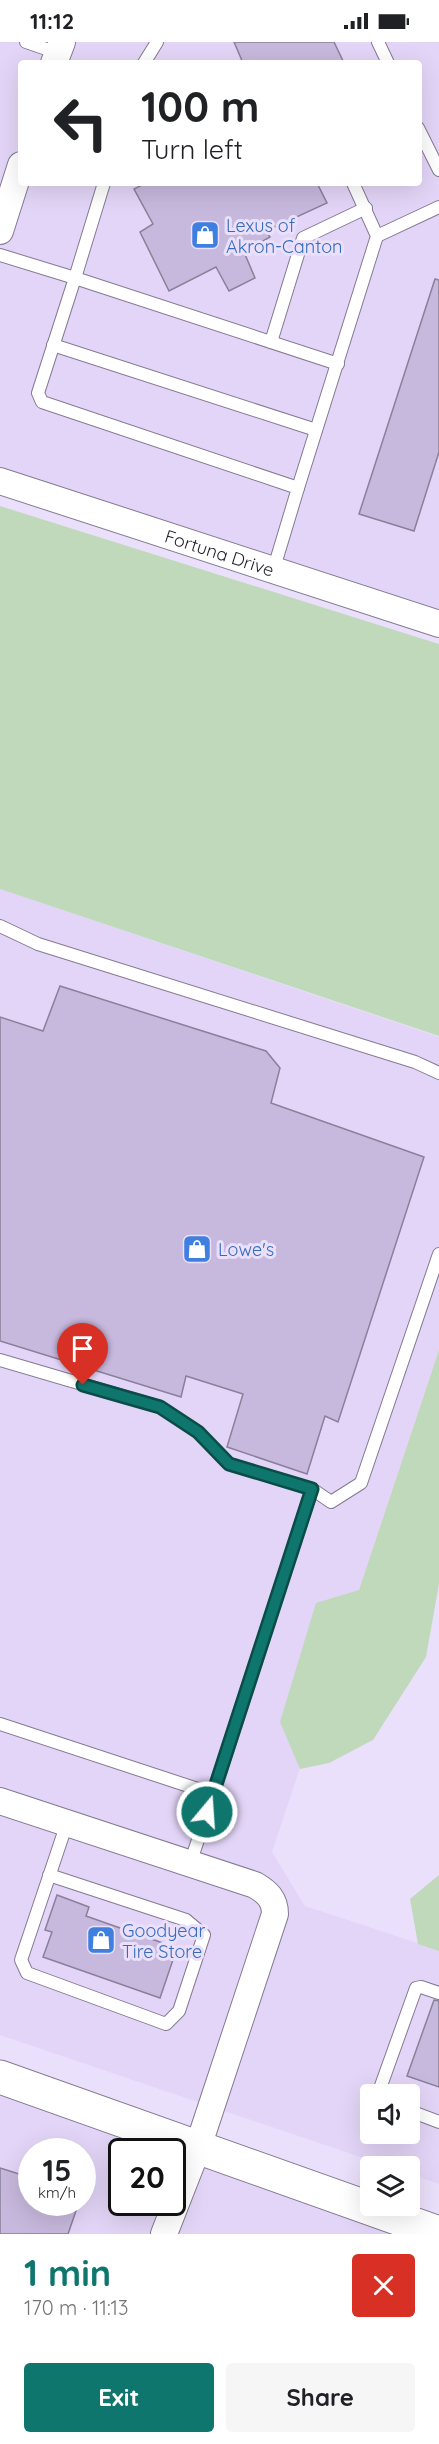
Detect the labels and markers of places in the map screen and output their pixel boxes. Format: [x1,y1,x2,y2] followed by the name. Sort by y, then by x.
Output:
[226,214,342,258] place label: Lexus of Akron-Canton
[189,219,221,251] shop icon: Lexus of Akron-Canton
[181,1233,213,1265] shop icon: Lowe's
[218,1238,274,1261] place label: Lowe's
[57,1323,108,1385] pin
[122,1919,205,1963] place label: Goodyear Tire Store
[85,1924,117,1956] shop icon: Goodyear Tire Store

